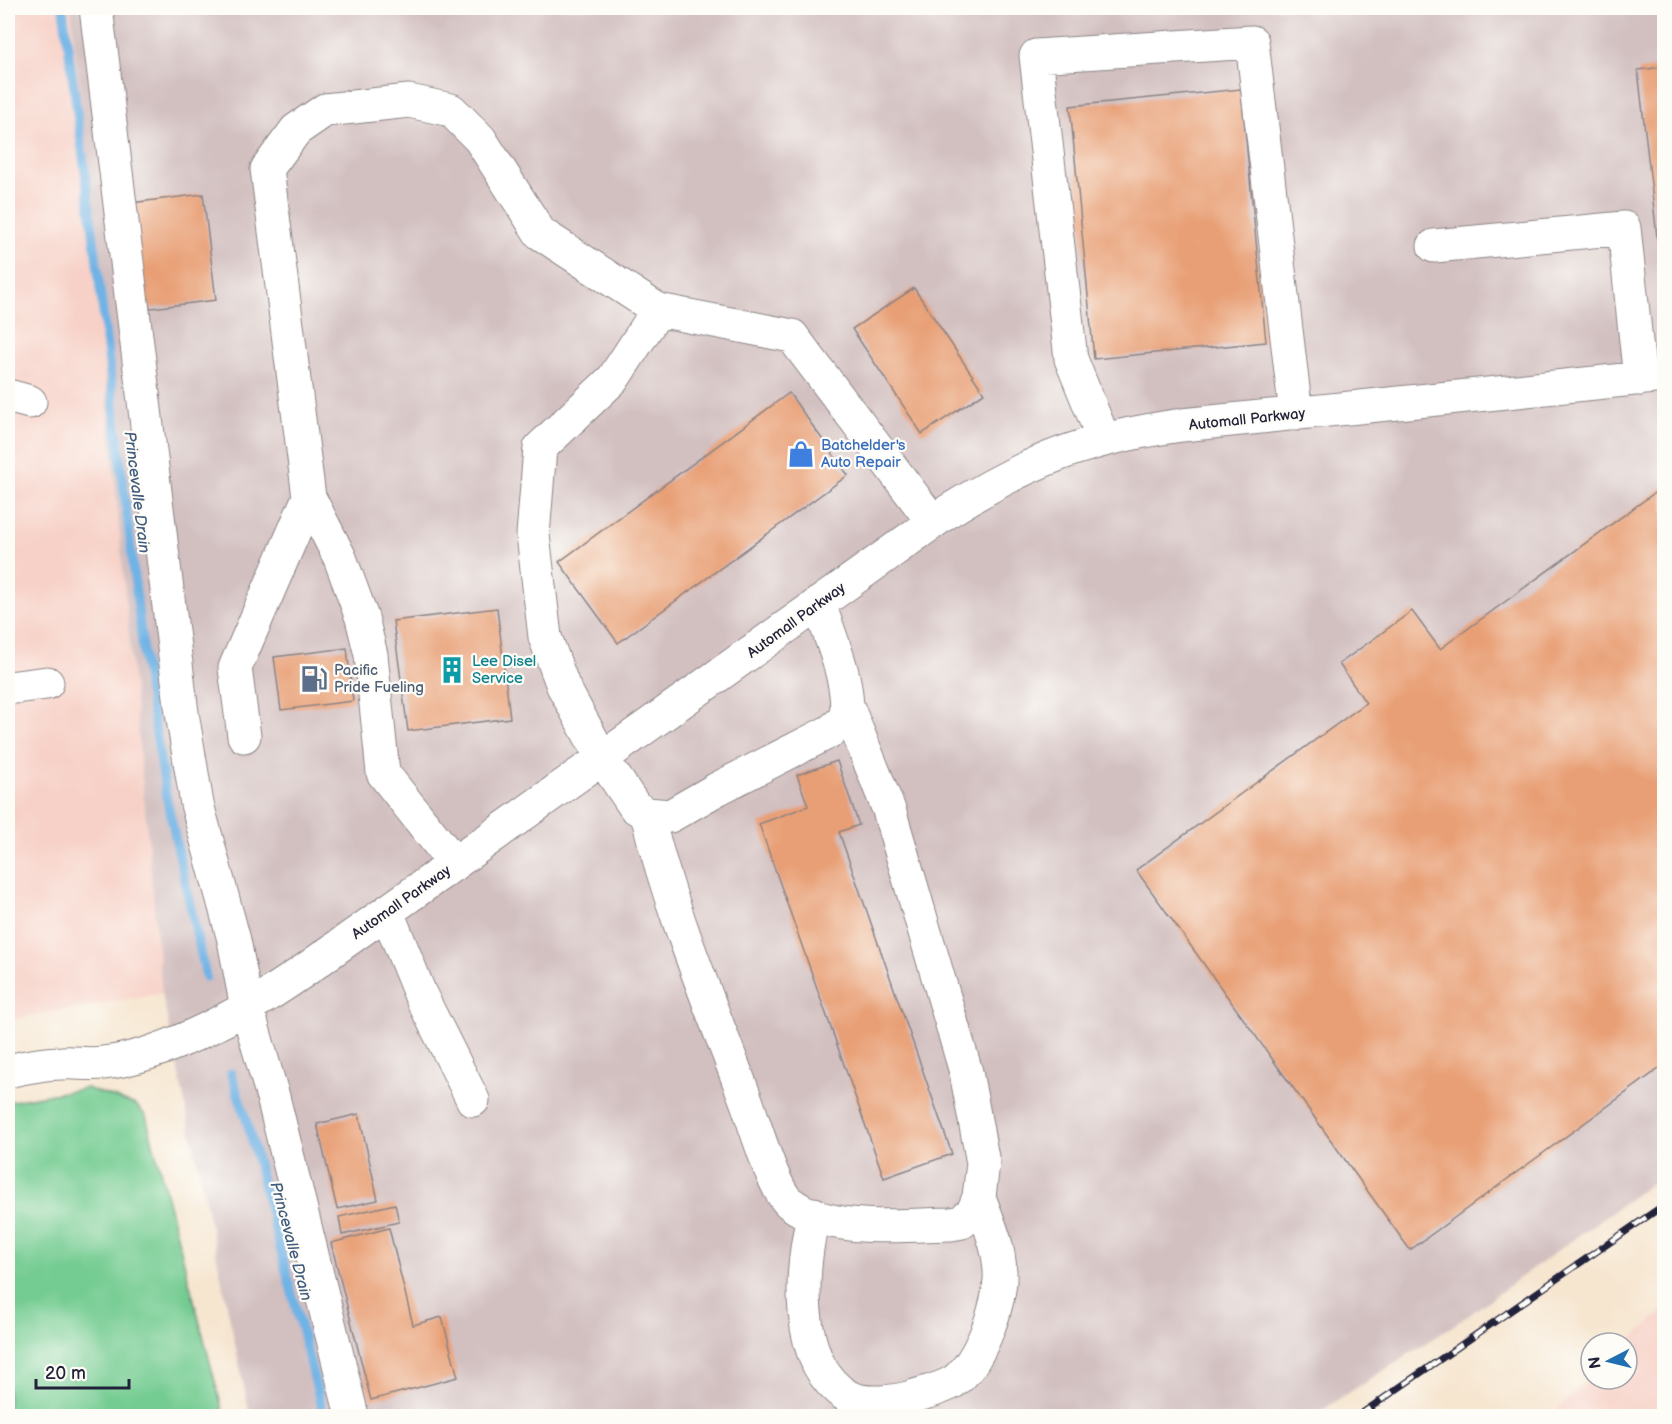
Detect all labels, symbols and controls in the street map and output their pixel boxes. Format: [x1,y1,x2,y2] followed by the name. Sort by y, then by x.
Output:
[1188,404,1306,435] street label: Automall Parkway
[120,430,153,554] water label: Princevalle Drain
[821,436,906,472] place label: Batchelder's Auto Repair
[786,439,816,469] shop icon: Batchelder's Auto Repair
[743,578,849,662] street label: Automall Parkway
[472,652,536,688] place label: Lee Disel Service
[437,655,467,685] building icon: Lee Disel Service
[334,661,424,697] place label: Pacific Pride Fueling
[299,664,329,694] fuel station icon: Pacific Pride Fueling
[348,861,455,944] street label: Automall Parkway
[266,1180,316,1303] water label: Princevalle Drain
[1579,1331,1639,1391] north arrow
[36,1352,129,1390] scale bar
[1585,1356,1606,1370] text: N
[45,1363,86,1384] text: 20 m

